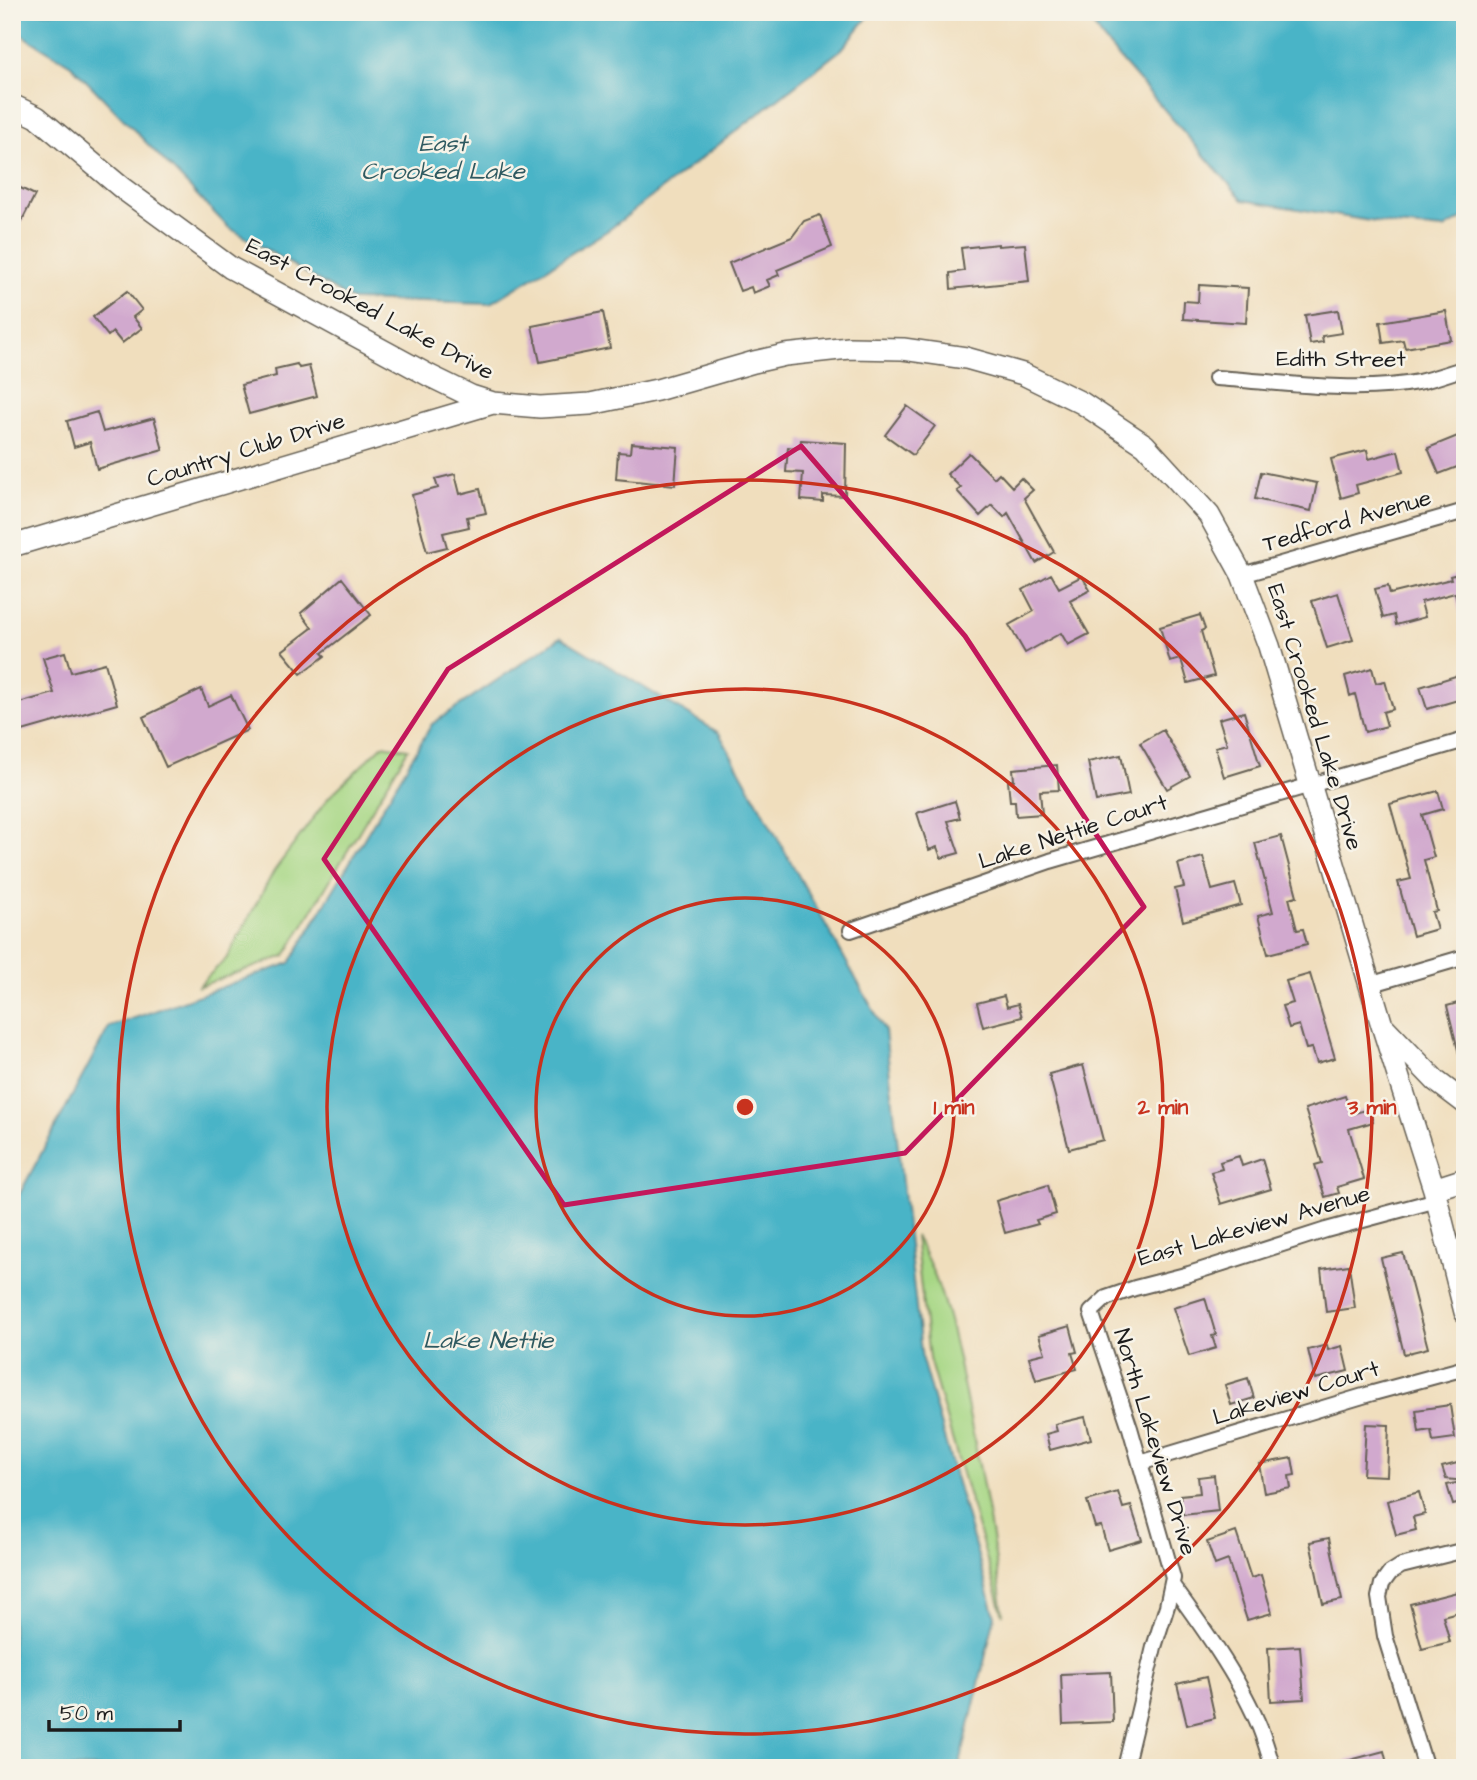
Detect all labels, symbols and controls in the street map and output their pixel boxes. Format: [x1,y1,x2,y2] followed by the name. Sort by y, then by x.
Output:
[361,127,526,189] water label: East Crooked Lake
[240,230,500,388] street label: East Crooked Lake Drive
[1276,343,1407,375] street label: Edith Street
[143,405,349,496] street label: Country Club Drive
[1259,482,1435,560] street label: Tedford Avenue
[1259,580,1371,854] street label: East Crooked Lake Drive
[974,786,1172,878] street label: Lake Nettie Court
[933,1093,975,1122] text: 1 min
[1137,1093,1189,1122] text: 2 min
[1346,1093,1397,1122] text: 3 min
[733,1095,757,1119] centre of rings
[1134,1178,1374,1274] street label: East Lakeview Avenue
[423,1324,554,1358] water label: Lake Nettie
[1105,1325,1205,1559] street label: North Lakeview Drive
[1209,1352,1384,1434] street label: Lakeview Court
[49,1689,180,1733] scale bar
[60,1699,114,1728] text: 50 m

